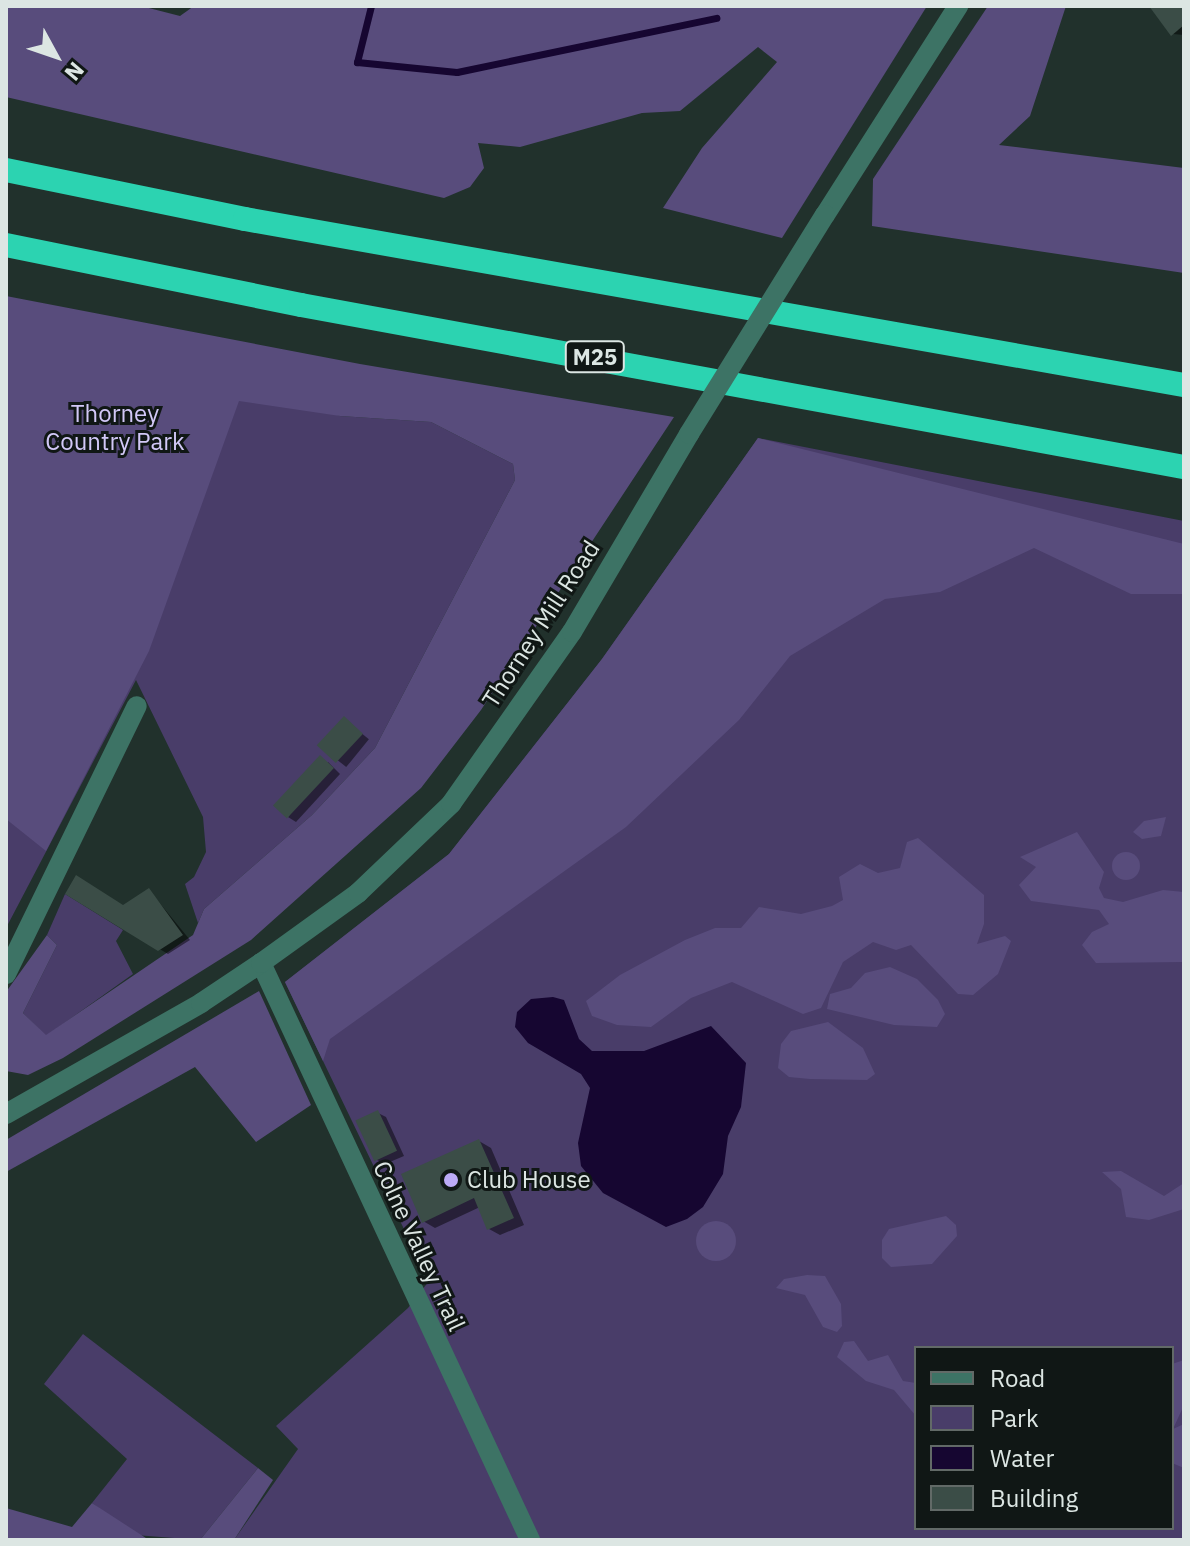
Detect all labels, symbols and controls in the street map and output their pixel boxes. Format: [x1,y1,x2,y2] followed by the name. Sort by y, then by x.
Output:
[16,16,96,96] north arrow
[59,56,91,87] text: N
[563,339,627,375] road number: M25
[45,400,185,456] park label: Thorney Country Park
[476,535,606,713] street label: Thorney Mill Road
[367,1156,471,1336] street label: Colne Valley Trail
[467,1166,591,1194] place label: Club House
[442,1171,460,1189] marker: Club House
[914,1346,1174,1530] legend
[990,1362,1045,1394] text: Road
[990,1402,1039,1434] text: Park
[990,1442,1054,1474] text: Water
[990,1482,1078,1514] text: Building

